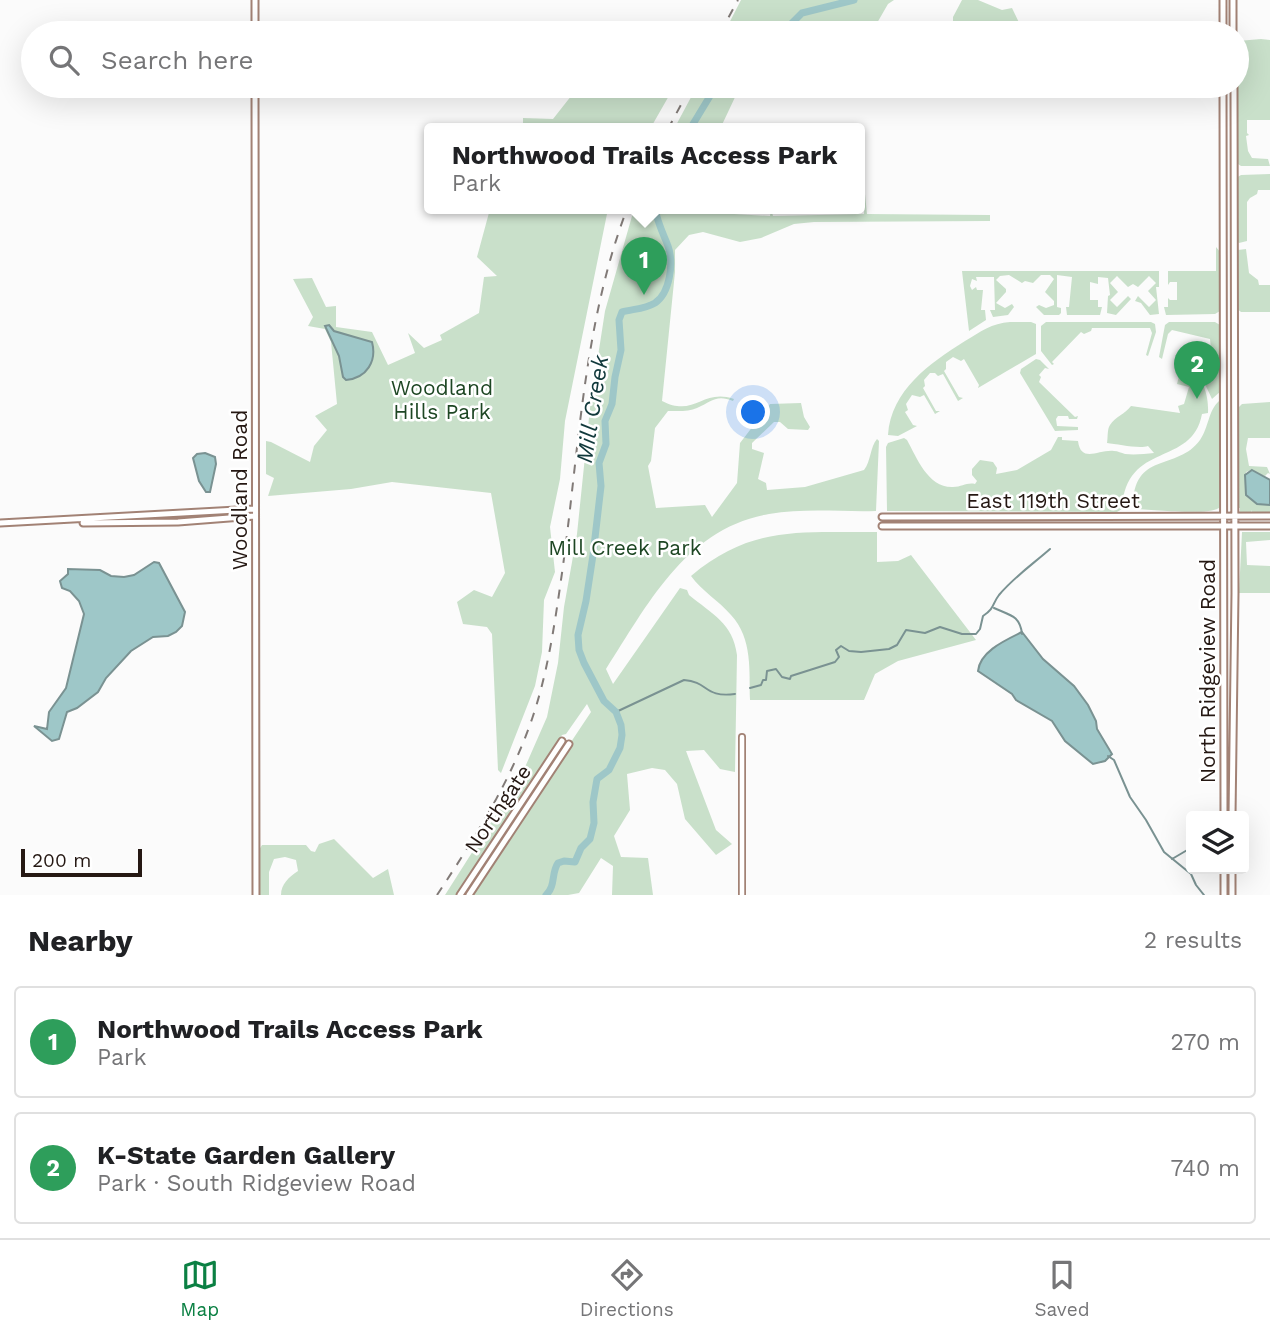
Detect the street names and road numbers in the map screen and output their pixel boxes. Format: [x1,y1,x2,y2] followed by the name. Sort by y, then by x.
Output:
[227,410,252,570] street label: Woodland Road
[966,488,1140,513] street label: East 119th Street
[1195,559,1220,783] street label: North Ridgeview Road
[459,760,536,858] street label: Northgate

